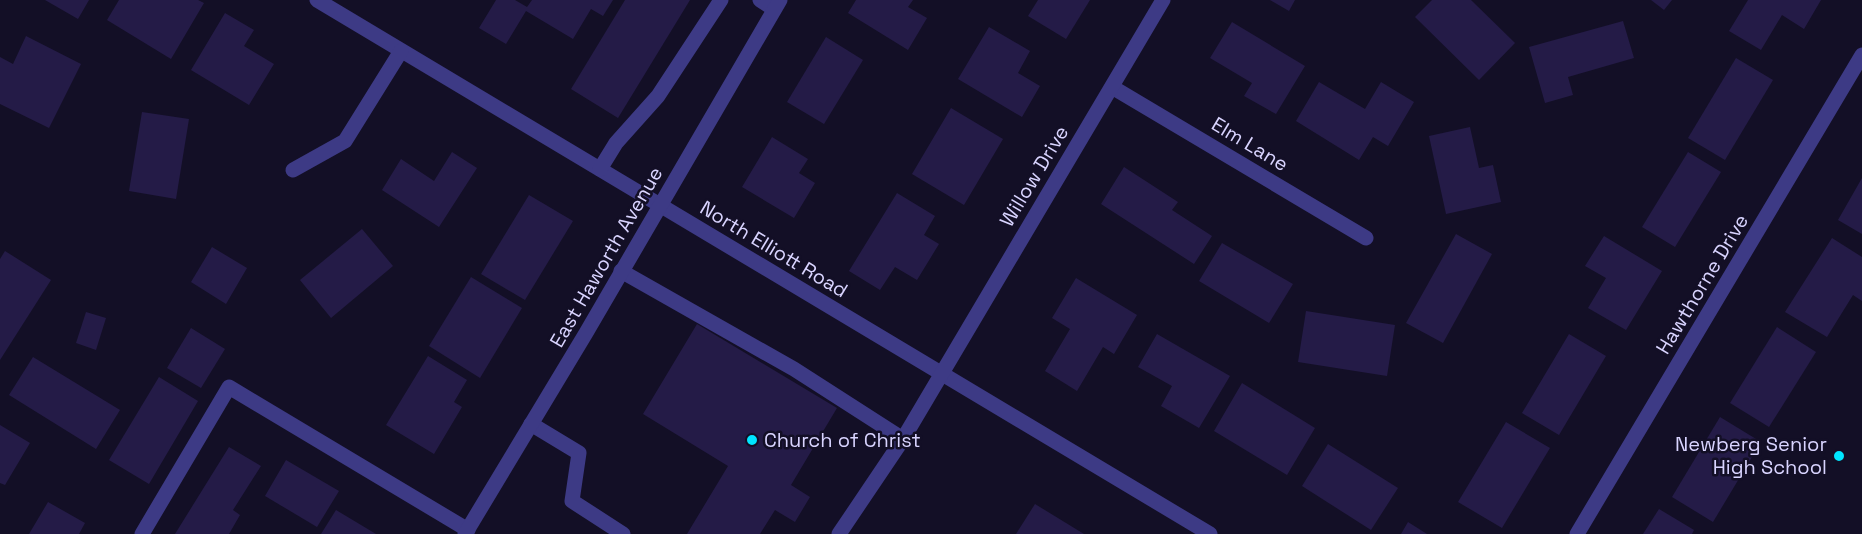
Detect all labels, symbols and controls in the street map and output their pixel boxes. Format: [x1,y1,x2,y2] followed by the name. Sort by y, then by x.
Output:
[1207,111,1293,177] street label: Elm Lane
[994,121,1074,231] street label: Willow Drive
[544,162,668,352] street label: East Haworth Avenue
[695,195,853,303] street label: North Elliott Road
[1650,209,1754,359] street label: Hawthorne Drive
[764,427,921,453] place label: Church of Christ
[1675,431,1827,480] place label: Newberg Senior High School
[745,433,759,447] marker: Church of Christ
[1832,449,1846,463] marker: Newberg Senior High School

